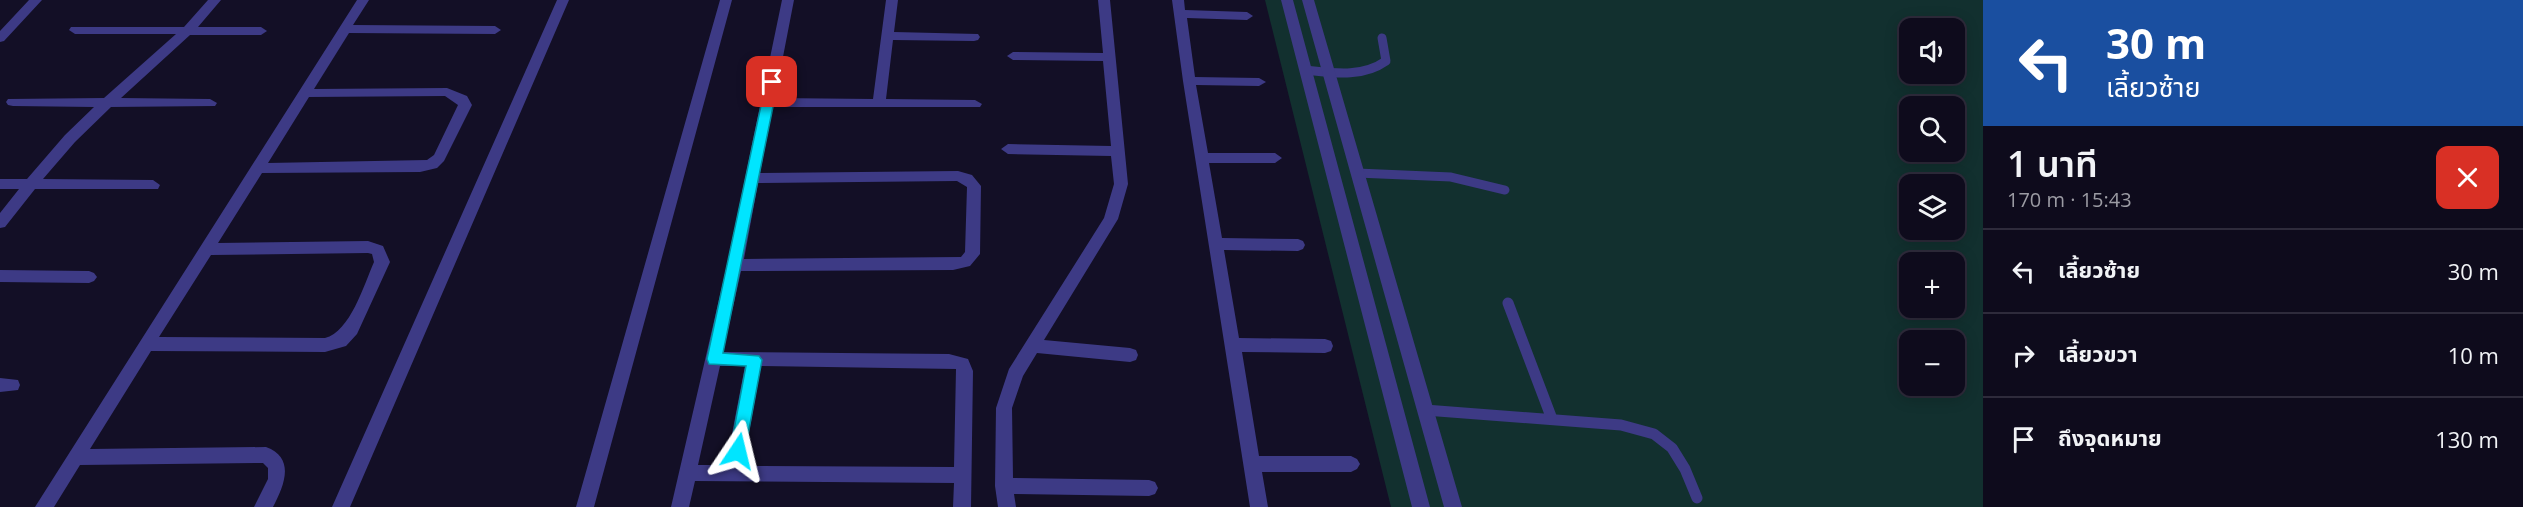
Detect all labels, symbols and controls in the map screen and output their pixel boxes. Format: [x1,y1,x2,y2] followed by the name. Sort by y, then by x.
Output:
[2106,14,2206,71] text: 30 m
[1899,18,1965,396] map controls
[1899,18,1965,84] button: sound
[2007,24,2085,102] icon: left
[746,56,797,107] pin
[755,65,788,98] icon: arrive
[2106,68,2200,105] text: เลี้ยวซ้าย
[1899,96,1965,162] button: search
[2007,139,2098,188] text: 1 นาที
[2436,146,2499,209] button: close
[1899,174,1965,240] button: layers
[2007,186,2132,213] text: 170 m · 15:43
[1899,252,1965,318] button: +
[2058,254,2140,284] text: เลี้ยวซ้าย
[2007,255,2040,288] icon: left
[2448,256,2499,286] text: 30 m
[1899,330,1965,396] button: −
[2058,338,2138,368] text: เลี้ยวขวา
[2007,339,2040,372] icon: right
[2448,340,2499,370] text: 10 m
[706,419,770,483] position arrow
[2058,422,2162,452] text: ถึงจุดหมาย
[2007,423,2040,456] icon: arrive
[2435,424,2499,454] text: 130 m

